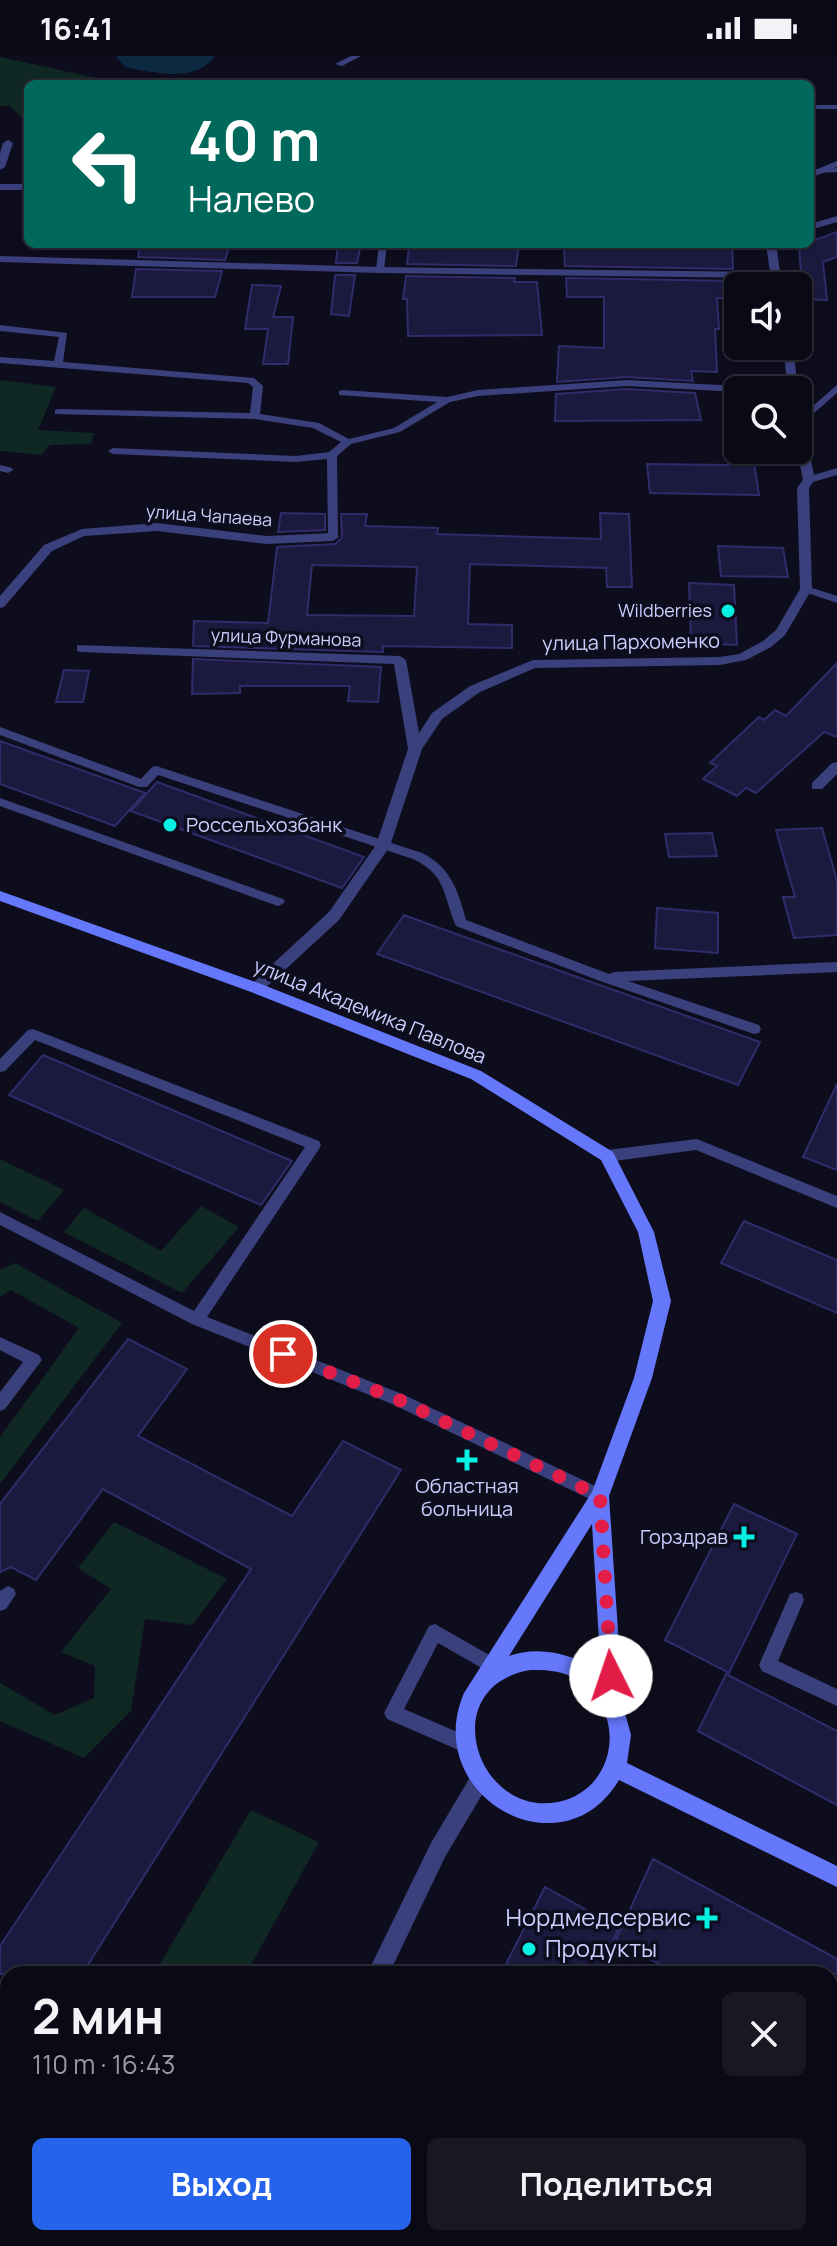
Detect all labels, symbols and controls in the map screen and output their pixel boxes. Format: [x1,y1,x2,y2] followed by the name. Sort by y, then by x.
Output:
[40,8,113,49] text: 16:41
[188,101,320,178] text: 40 m
[56,112,160,216] icon: left
[188,174,315,223] text: Налево
[724,272,812,464] map controls
[724,272,812,360] button: sound
[724,376,812,464] button: search
[145,499,273,531] street label: улица Чапаева
[618,598,712,622] place label: Wildberries
[719,602,737,620] marker: Wildberries
[210,622,362,652] street label: улица Фурманова
[542,626,720,657] street label: улица Пархоменко
[186,811,343,838] place label: Россельхозбанк
[161,816,179,834] marker: Россельхозбанк
[250,951,491,1070] street label: улица Академика Павлова
[249,1320,317,1388] pin
[261,1332,305,1376] icon: arrive
[456,1449,478,1471] marker: Областная больница
[415,1472,519,1522] place label: Областная больница
[640,1523,728,1550] place label: Горздрав
[735,1528,753,1546] marker: Горздрав
[569,1634,653,1718] position arrow
[506,1900,691,1933] place label: Нордмедсервис
[698,1909,716,1927] marker: Нордмедсервис
[545,1931,657,1964] place label: Продукты
[520,1940,538,1958] marker: Продукты
[32,1983,164,2048] text: 2 мин
[722,1992,806,2076] button: close
[32,2046,175,2082] text: 110 m · 16:43
[32,2138,411,2230] button: Выход
[427,2138,806,2230] button: Поделиться

